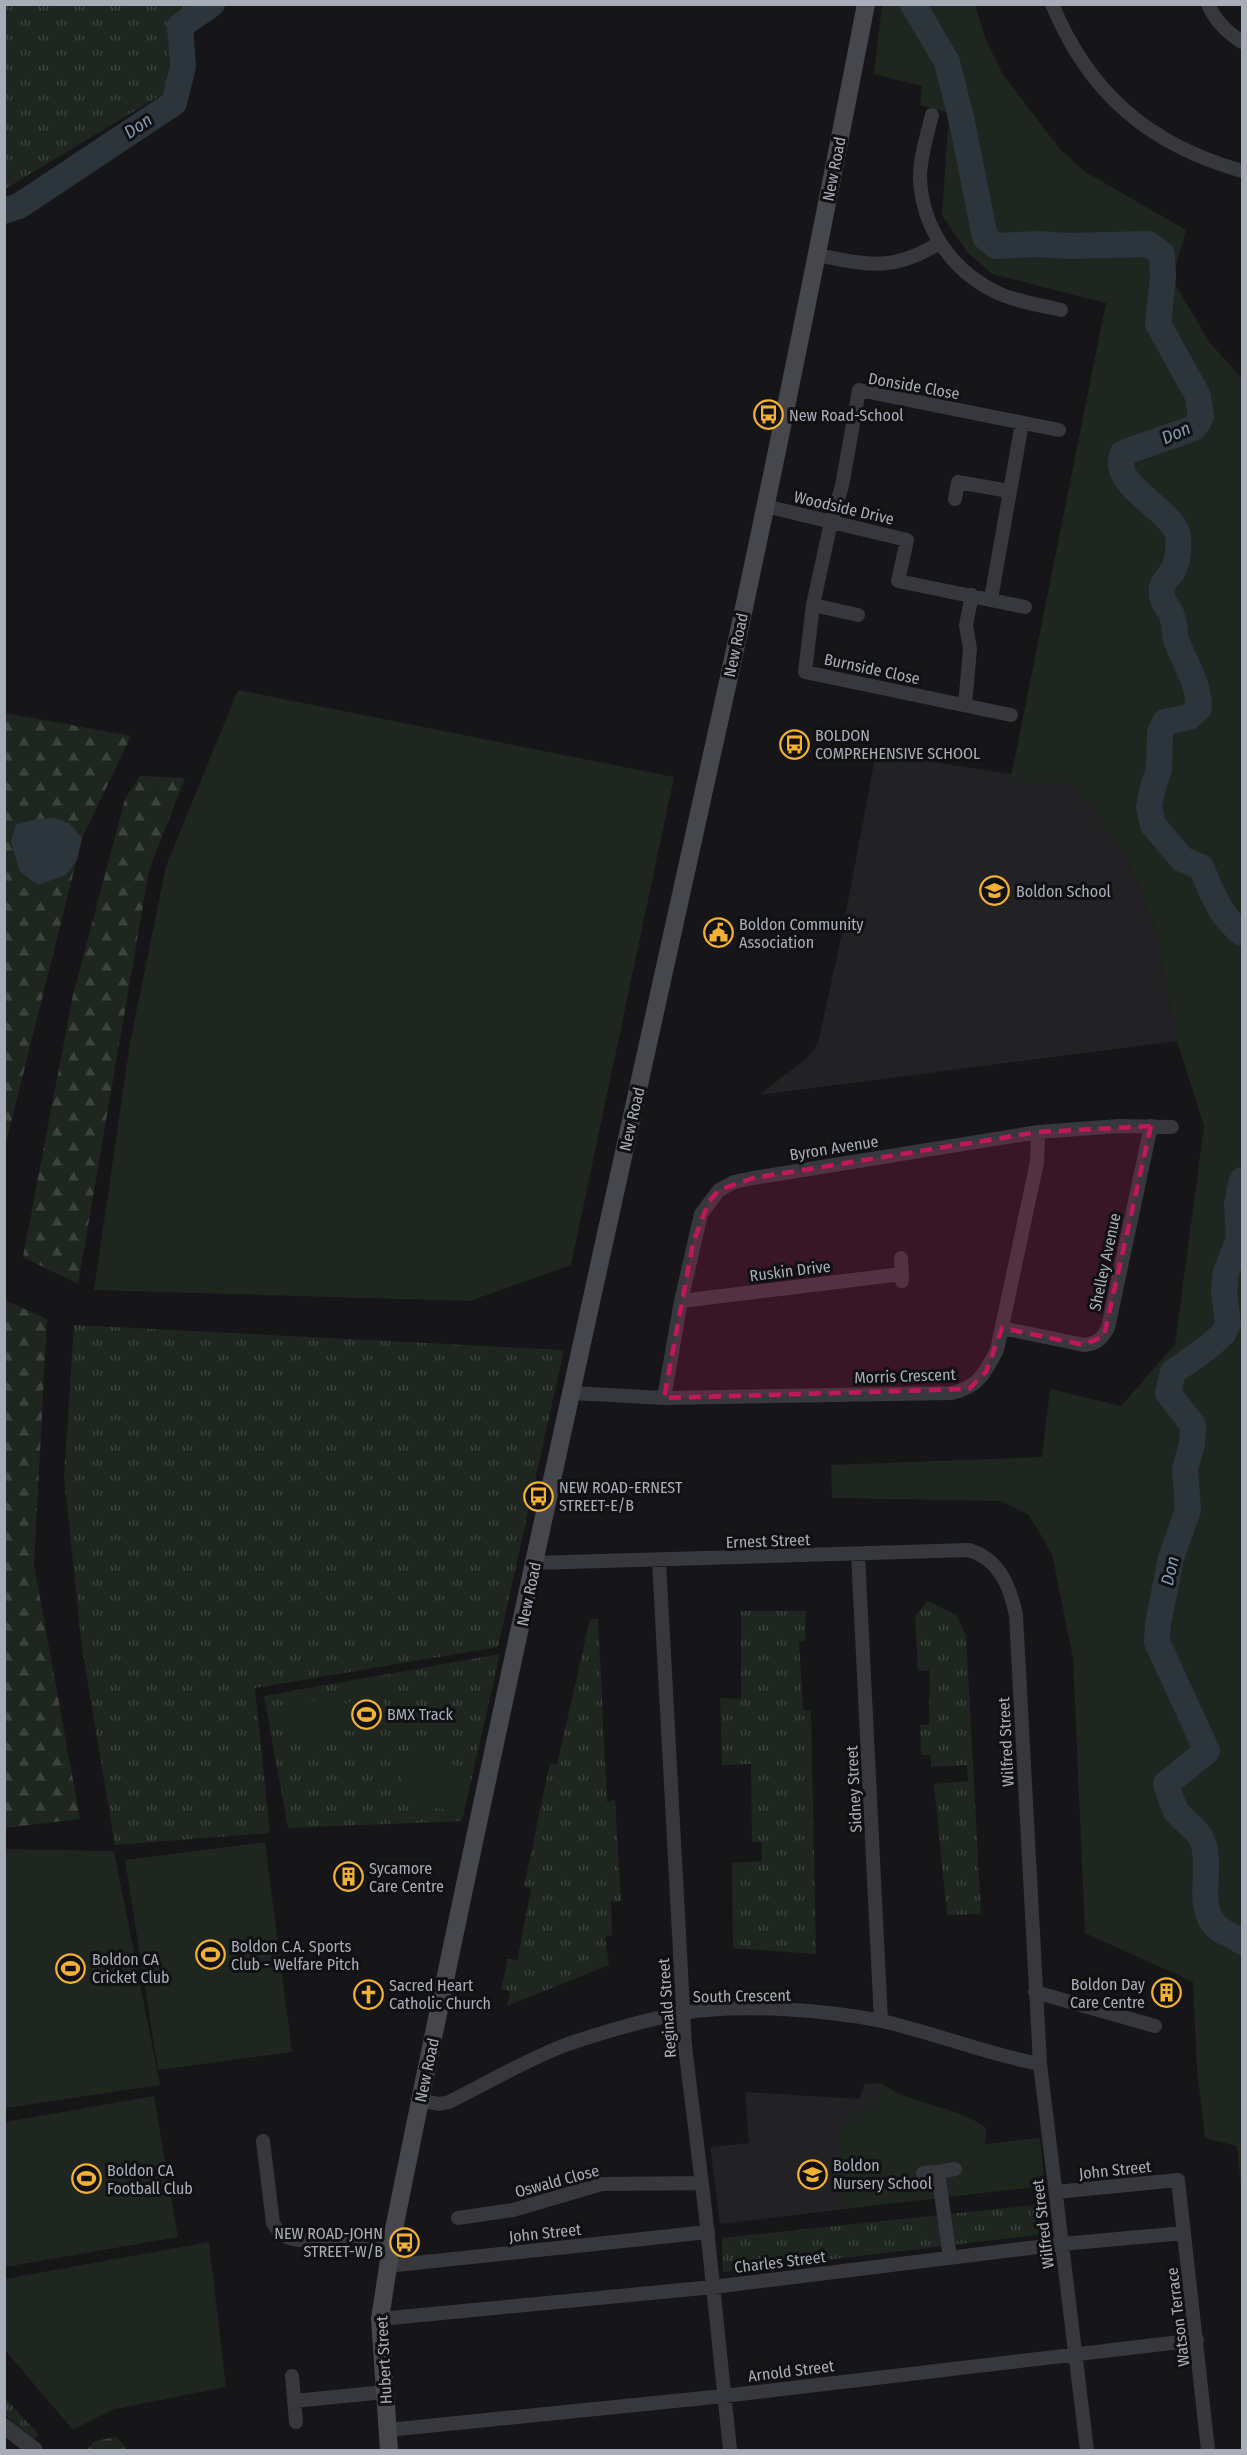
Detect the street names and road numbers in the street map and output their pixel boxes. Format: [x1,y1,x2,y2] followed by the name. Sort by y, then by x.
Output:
[818,135,850,203] street label: New Road
[867,369,961,403] street label: Donside Close
[792,487,896,529] street label: Woodside Drive
[720,611,752,679] street label: New Road
[822,650,922,688] street label: Burnside Close
[615,1085,649,1153] street label: New Road
[788,1132,880,1164] street label: Byron Avenue
[1085,1211,1125,1313] street label: Shelley Avenue
[748,1257,832,1285] street label: Ruskin Drive
[854,1365,957,1387] street label: Morris Crescent
[725,1530,811,1552] street label: Ernest Street
[513,1560,545,1628] street label: New Road
[994,1696,1018,1787] street label: Wilfred Street
[842,1744,866,1833] street label: Sidney Street
[654,1957,680,2058] street label: Reginald Street
[693,1986,792,2006] street label: South Crescent
[411,2036,443,2104] street label: New Road
[1078,2157,1153,2183] street label: John Street
[513,2161,601,2201] street label: Oswald Close
[1028,2177,1058,2270] street label: Wilfred Street
[508,2220,583,2246] street label: John Street
[733,2247,827,2277] street label: Charles Street
[1163,2266,1193,2367] street label: Watson Terrace
[372,2315,396,2405] street label: Hubert Street
[747,2356,836,2386] street label: Arnold Street

